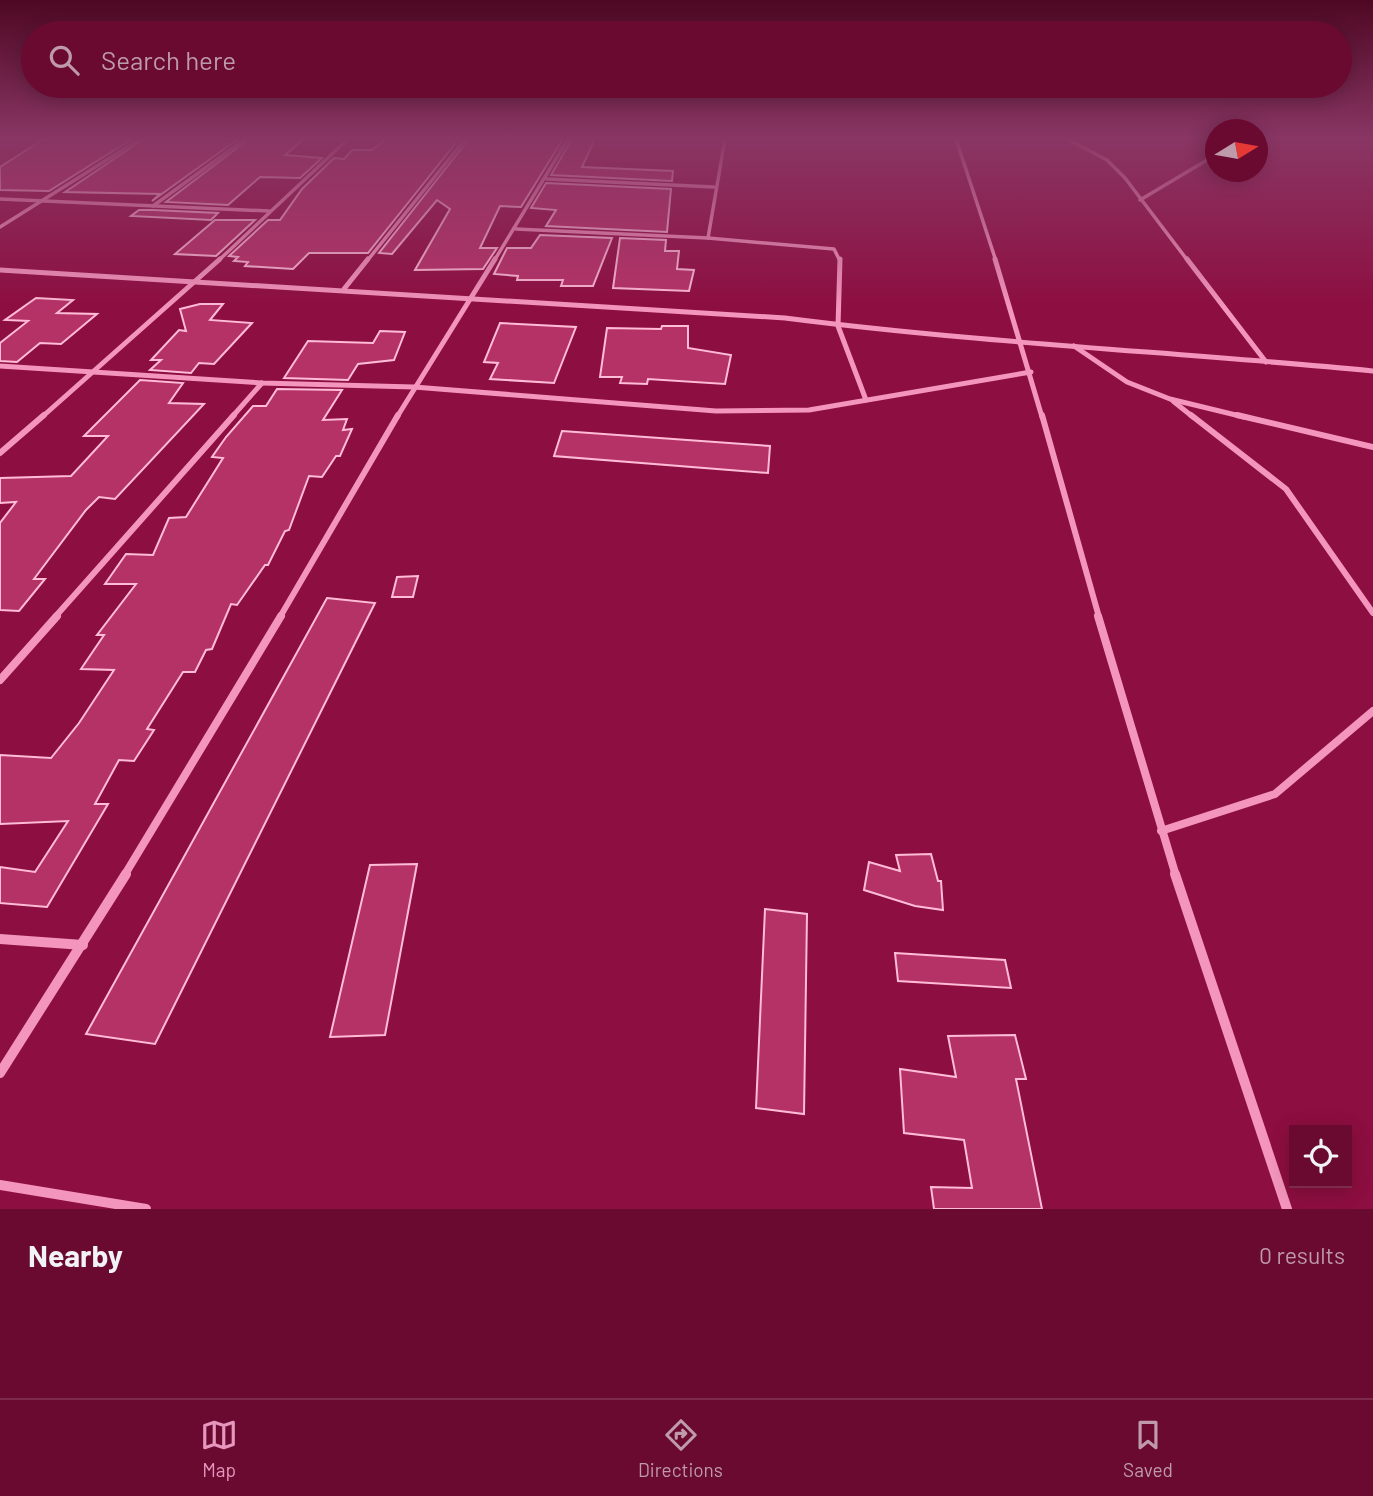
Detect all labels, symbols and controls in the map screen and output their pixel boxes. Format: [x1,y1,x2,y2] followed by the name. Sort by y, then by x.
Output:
[21,21,1352,98] search box
[45,41,83,79] icon: search
[101,44,236,75] text: Search here
[1205,119,1268,182] north arrow
[1289,1125,1352,1188] map controls
[1289,1125,1352,1188] button: locate
[28,1237,123,1273] text: Nearby
[1259,1241,1345,1269] text: 0 results
[200,1416,238,1481] tab: Map
[638,1416,723,1481] tab: Directions
[1123,1416,1173,1481] tab: Saved

